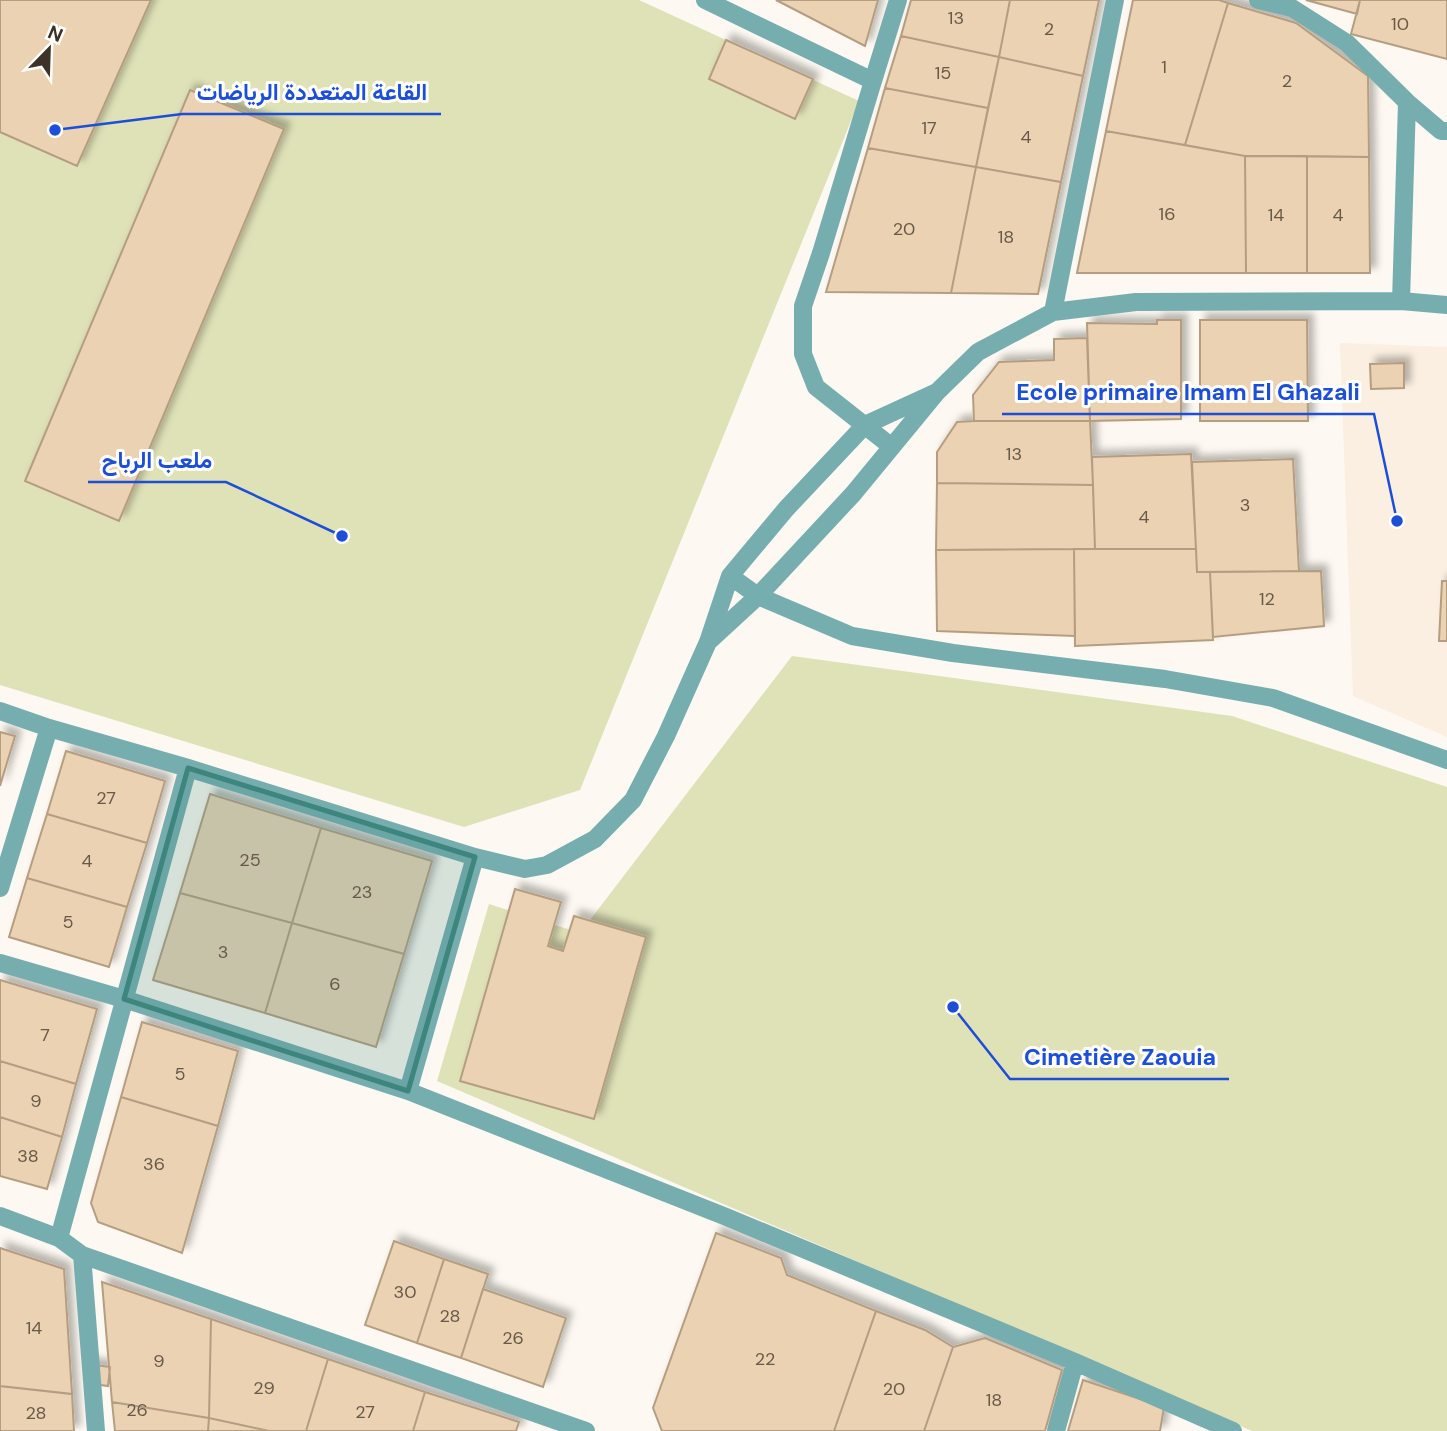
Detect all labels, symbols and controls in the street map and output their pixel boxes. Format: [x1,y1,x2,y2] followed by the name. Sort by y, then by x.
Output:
[948,6,964,30] house number: 13
[1391,12,1409,36] house number: 10
[14,14,84,84] north arrow
[1044,17,1054,41] house number: 2
[44,20,67,48] text: N
[1161,55,1167,79] house number: 1
[935,61,951,85] house number: 15
[1282,69,1292,93] house number: 2
[182,70,441,114] callout: القاعة المتعددة الرياضات
[197,77,427,107] text: القاعة المتعددة الرياضات
[921,116,937,140] house number: 17
[1021,125,1032,149] house number: 4
[1159,202,1175,226] house number: 16
[1268,203,1284,227] house number: 14
[1333,203,1344,227] house number: 4
[893,217,915,241] house number: 20
[998,225,1014,249] house number: 18
[1002,370,1374,414] callout: Ecole primaire Imam El Ghazali
[1016,377,1360,407] text: Ecole primaire Imam El Ghazali
[88,438,226,482] callout: ملعب الرباح
[1006,442,1022,466] house number: 13
[102,445,212,476] text: ملعب الرباح
[1240,493,1250,517] house number: 3
[1139,505,1150,529] house number: 4
[1259,587,1275,611] house number: 12
[96,786,116,810] house number: 27
[239,848,261,872] house number: 25
[82,849,93,873] house number: 4
[351,880,373,904] house number: 23
[63,910,73,934] house number: 5
[218,940,228,964] house number: 3
[329,972,341,996] house number: 6
[40,1023,50,1047] house number: 7
[1010,1035,1229,1079] callout: Cimetière Zaouia
[1024,1042,1216,1072] text: Cimetière Zaouia
[175,1062,185,1086] house number: 5
[30,1089,42,1113] house number: 9
[17,1144,39,1168] house number: 38
[143,1152,165,1176] house number: 36
[394,1280,416,1304] house number: 30
[439,1304,461,1328] house number: 28
[26,1316,42,1340] house number: 14
[502,1326,524,1350] house number: 26
[755,1347,775,1371] house number: 22
[153,1349,165,1373] house number: 9
[253,1376,275,1400] house number: 29
[883,1377,905,1401] house number: 20
[986,1388,1002,1412] house number: 18
[126,1398,148,1422] house number: 26
[355,1400,375,1424] house number: 27
[25,1401,47,1425] house number: 28

